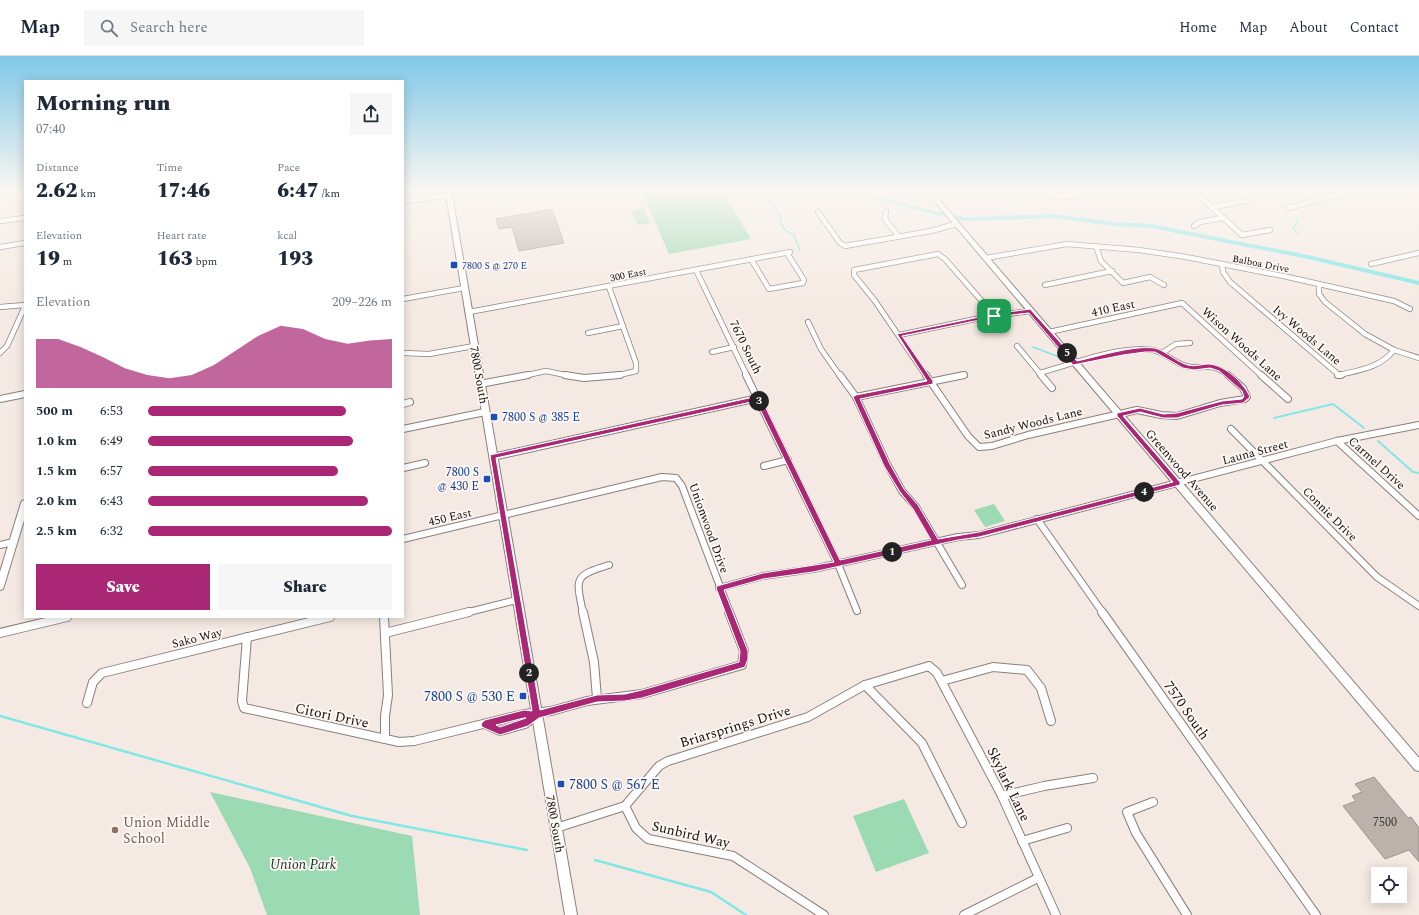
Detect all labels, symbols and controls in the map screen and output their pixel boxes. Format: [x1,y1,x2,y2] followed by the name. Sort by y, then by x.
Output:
[84,10,364,46] search box
[20,13,60,42] text: Map
[130,16,208,39] text: Search here
[98,17,120,39] icon: search
[1179,17,1217,38] text: Home
[1239,17,1267,38] text: Map
[1289,17,1328,38] text: About
[1350,17,1399,38] text: Contact
[36,87,171,120] text: Morning run
[350,93,392,135] button: share
[36,119,65,139] text: 07:40
[36,159,79,176] text: Distance
[157,159,182,176] text: Time
[277,159,300,176] text: Pace
[36,176,78,206] text: 2.62
[157,176,210,206] text: 17:46
[277,176,319,206] text: 6:47
[78,185,96,202] text: km
[319,185,340,202] text: /km
[36,227,82,244] text: Elevation
[157,227,206,244] text: Heart rate
[277,227,297,244] text: kcal
[36,244,60,274] text: 19
[157,244,193,274] text: 163
[277,244,313,274] text: 193
[1231,251,1291,277] street label: Balboa Drive
[60,253,72,270] text: m
[193,253,217,270] text: bpm
[462,258,527,274] place label: 7800 S @ 270 E
[449,260,459,270] marker: 7800 S @ 270 E
[609,264,648,286] street label: 300 East
[36,292,90,312] text: Elevation
[332,292,392,312] text: 209–226 m
[1090,295,1137,322] street label: 410 East
[977,299,1011,333] pin
[1268,301,1345,370] street label: Ivy Woods Lane
[1197,303,1286,386] street label: Wison Woods Lane
[983,305,1005,327] icon: arrive
[724,317,767,377] street label: 7670 South
[1057,343,1077,363] pin: 5
[1064,344,1070,361] text: 5
[464,345,493,405] street label: 7800 South
[749,391,769,411] pin: 3
[756,392,762,409] text: 3
[36,401,73,421] text: 500 m
[100,401,123,421] text: 6:53
[982,402,1084,445] street label: Sandy Woods Lane
[502,408,580,427] place label: 7800 S @ 385 E
[489,412,499,422] marker: 7800 S @ 385 E
[1140,425,1223,516] street label: Greenwood Avenue
[36,431,77,451] text: 1.0 km
[100,431,123,451] text: 6:49
[1344,432,1410,494] street label: Carmel Drive
[1220,435,1290,470] street label: Launa Street
[36,461,77,481] text: 1.5 km
[100,461,123,481] text: 6:57
[437,463,479,496] place label: 7800 S @ 430 E
[482,474,492,484] marker: 7800 S @ 430 E
[683,480,734,576] street label: Unionwood Drive
[1134,482,1154,502] pin: 4
[1141,483,1147,500] text: 4
[1298,483,1362,546] street label: Connie Drive
[36,491,77,511] text: 2.0 km
[100,491,123,511] text: 6:43
[427,503,474,532] street label: 450 East
[36,521,77,541] text: 2.5 km
[100,521,123,541] text: 6:32
[882,542,902,562] pin: 1
[889,543,895,560] text: 1
[36,564,210,610] button: Save
[218,564,392,610] button: Share
[170,623,226,654] street label: Sako Way
[519,663,539,683] pin: 2
[526,664,532,681] text: 2
[1159,677,1215,744] street label: 7570 South
[424,686,515,707] place label: 7800 S @ 530 E
[518,691,528,701] marker: 7800 S @ 530 E
[293,697,371,734] street label: Citori Drive
[677,700,793,753] street label: Briarsprings Drive
[981,743,1036,825] street label: Skylark Lane
[569,774,660,795] place label: 7800 S @ 567 E
[556,779,566,789] marker: 7800 S @ 567 E
[540,794,569,854] street label: 7800 South
[123,812,210,849] place label: Union Middle School
[1373,813,1397,832] house number: 7500
[650,815,733,854] street label: Sunbird Way
[110,825,120,835] marker: Union Middle School
[270,854,337,875] park label: Union Park
[1371,867,1407,903] map controls
[1371,867,1407,903] button: locate

